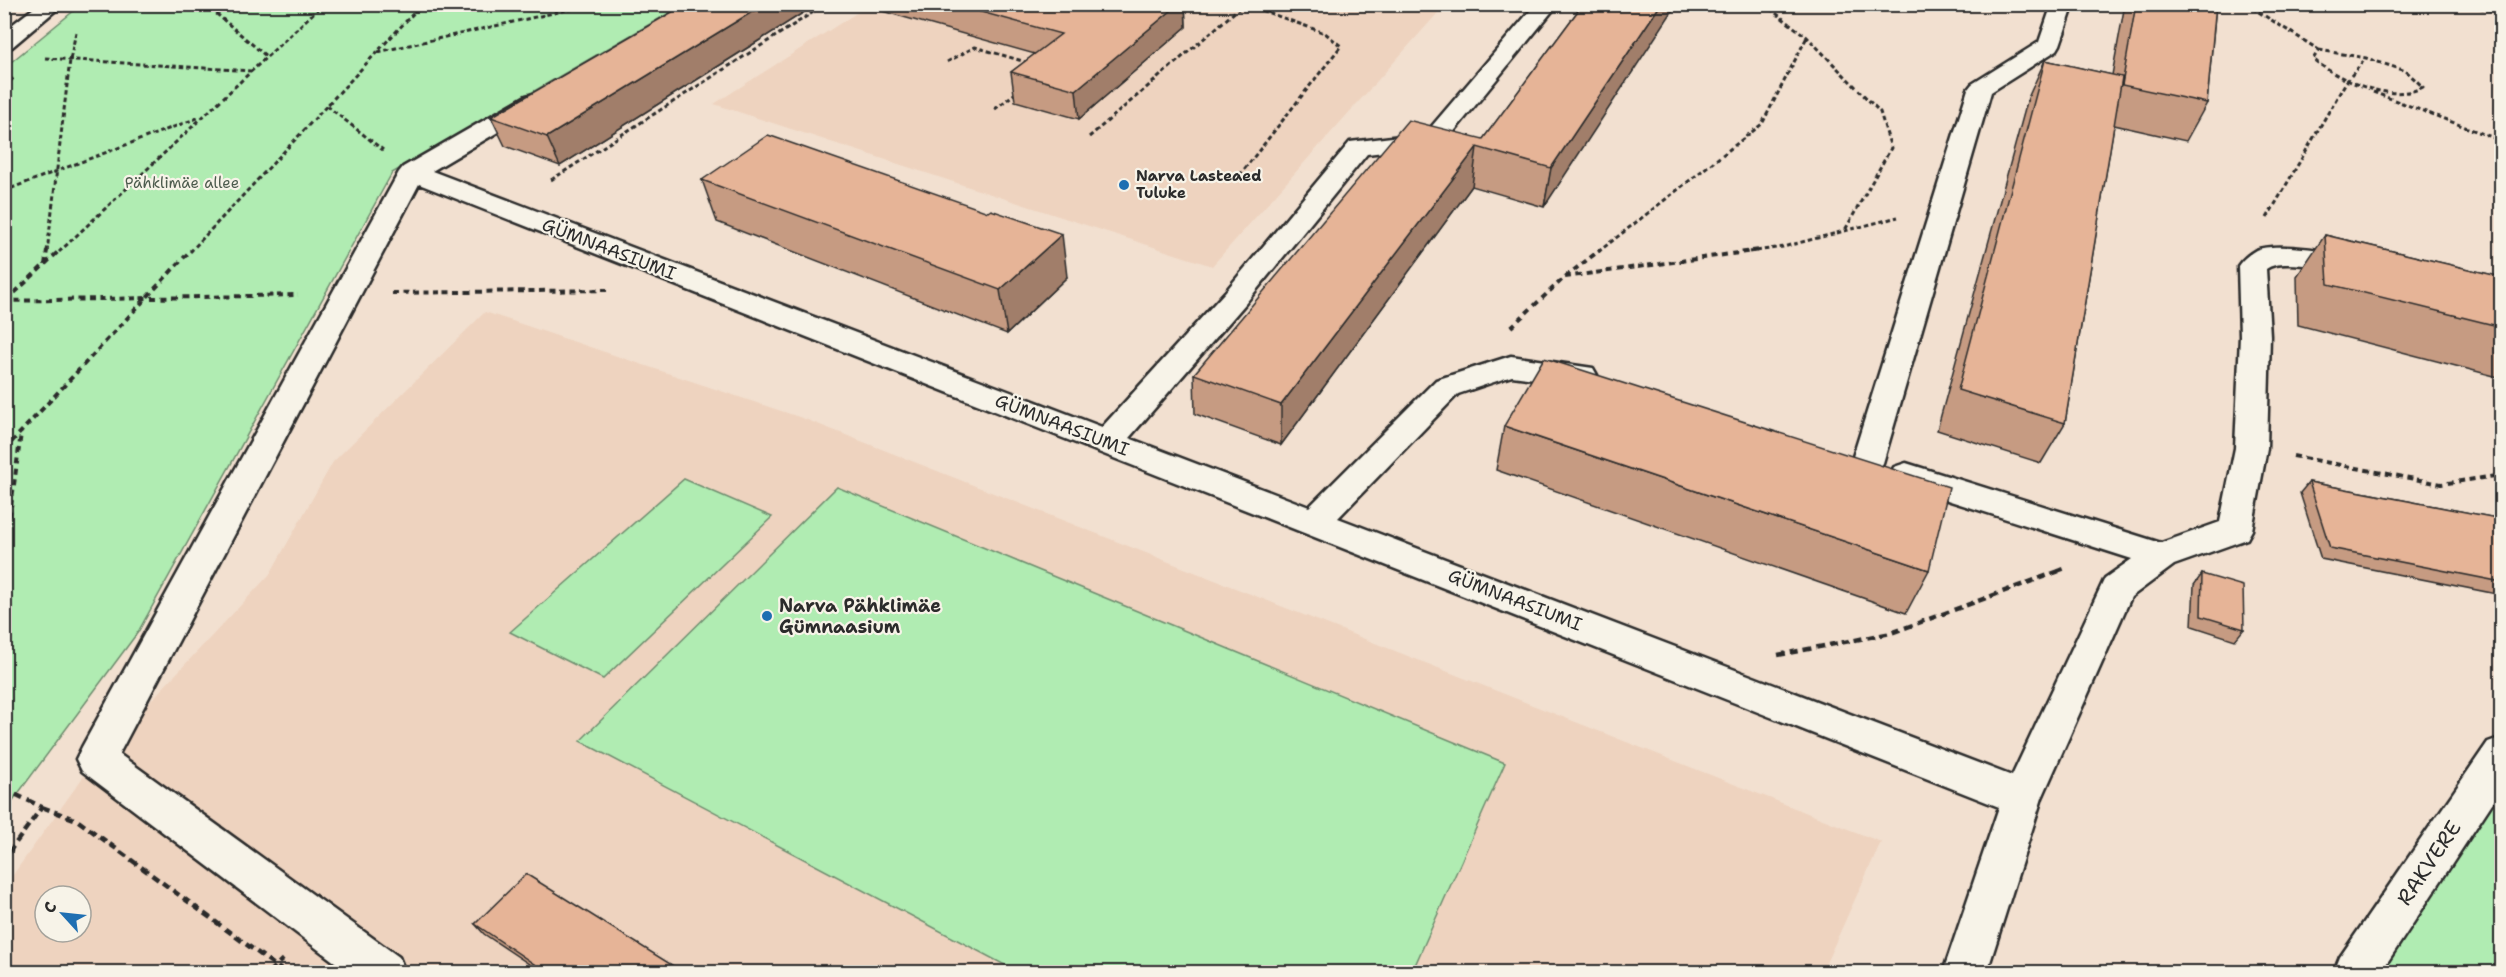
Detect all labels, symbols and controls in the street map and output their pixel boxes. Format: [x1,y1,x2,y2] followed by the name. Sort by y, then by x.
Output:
[1136,166,1262,203] place label: Narva Lasteaed Tuluke
[125,173,239,193] park label: Pähklimäe allee
[1117,178,1131,192] marker: Narva Lasteaed Tuluke
[539,212,679,286] street label: GÜMNAASIUMI
[992,388,1132,462] street label: GÜMNAASIUMI
[1445,563,1585,637] street label: GÜMNAASIUMI
[779,594,941,639] place label: Narva Pähklimäe Gümnaasium
[760,609,774,623] marker: Narva Pähklimäe Gümnaasium
[2390,815,2468,911] street label: RAKVERE
[33,884,93,944] north arrow
[38,898,62,917] text: С

